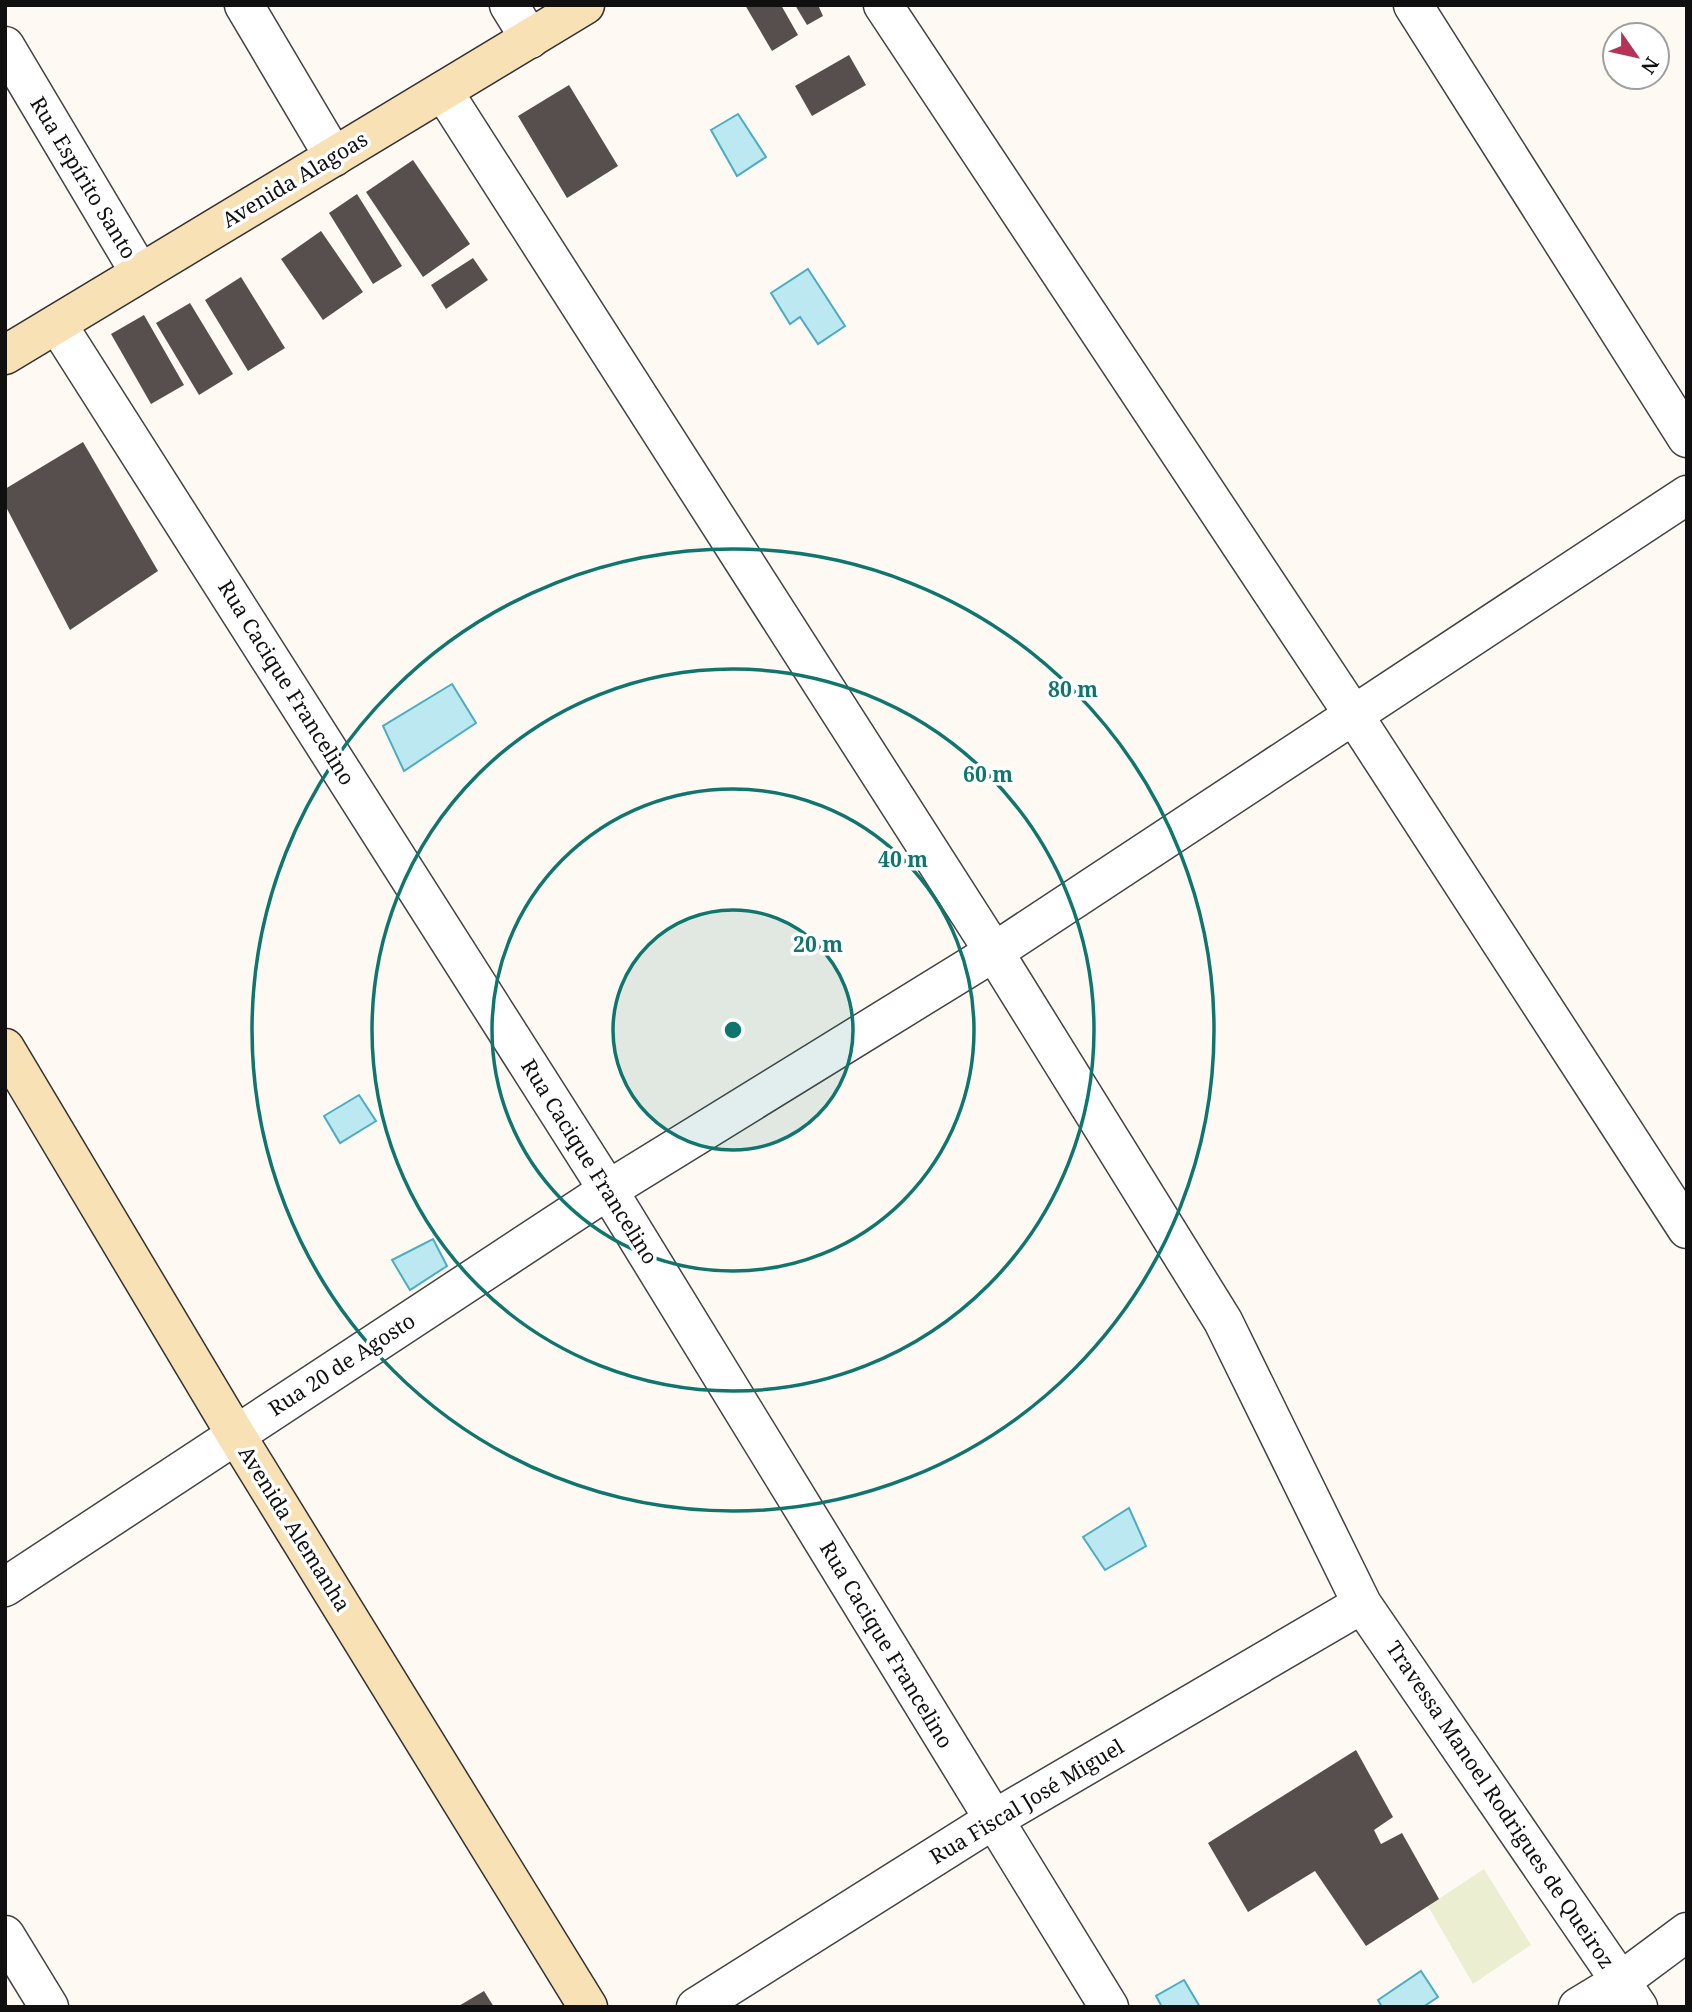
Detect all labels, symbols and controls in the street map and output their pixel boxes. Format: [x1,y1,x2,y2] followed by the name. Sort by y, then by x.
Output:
[1601,21,1671,91] north arrow
[1635,52,1665,79] text: N
[24,91,143,264] street label: Rua Espírito Santo
[216,125,373,234] street label: Avenida Alagoas
[212,575,361,790] street label: Rua Cacique Francelino
[1048,675,1098,703] text: 80 m
[963,760,1013,788] text: 60 m
[878,845,928,873] text: 40 m
[793,930,843,958] text: 20 m
[721,1018,745,1042] centre of rings
[515,1054,664,1269] street label: Rua Cacique Francelino
[263,1306,420,1422] street label: Rua 20 de Agosto
[233,1440,357,1617] street label: Avenida Alemanha
[814,1536,960,1753] street label: Rua Cacique Francelino
[1380,1635,1621,1974] street label: Travessa Manoel Rodrigues de Queiroz
[924,1732,1129,1870] street label: Rua Fiscal José Miguel

